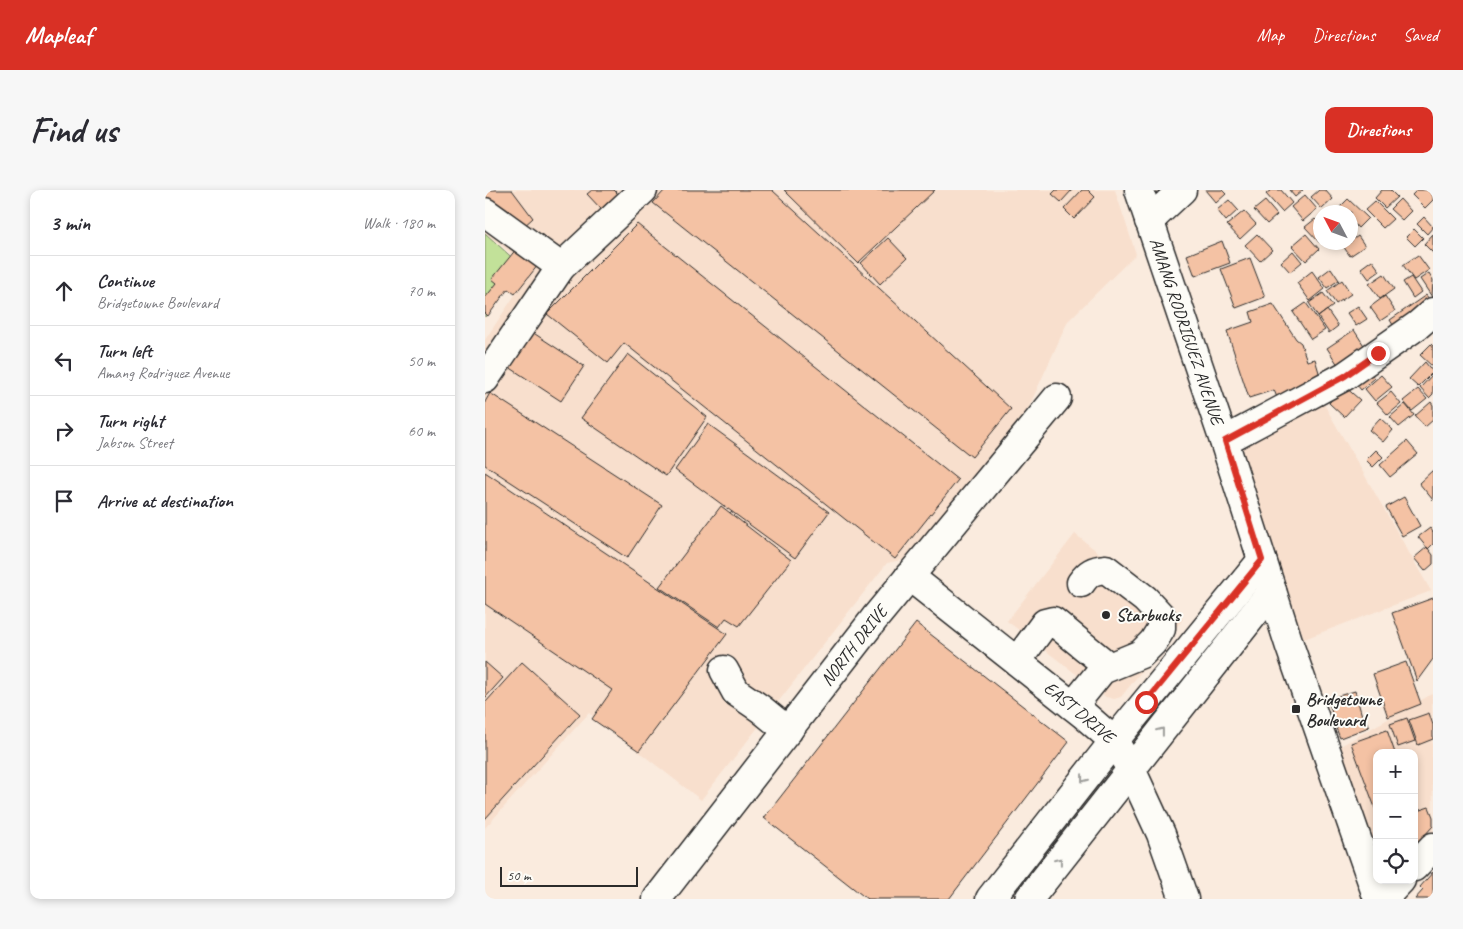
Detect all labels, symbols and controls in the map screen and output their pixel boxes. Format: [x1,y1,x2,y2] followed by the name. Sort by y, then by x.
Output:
[25,20,92,50] text: Mapleaf
[1257,24,1284,46] text: Map
[1312,24,1375,46] text: Directions
[1403,24,1438,46] text: Saved
[1325,107,1433,153] button: Directions
[30,108,117,153] text: Find us
[1313,205,1358,250] north arrow
[50,210,90,236] text: 3 min
[363,213,435,233] text: Walk · 180 m
[1145,235,1229,430] street label: AMANG RODRIGUEZ AVENUE
[97,269,154,293] text: Continue
[50,277,78,305] icon: ahead
[408,281,435,301] text: 70 m
[97,293,218,313] text: Bridgetowne Boulevard
[97,339,152,363] text: Turn left
[1367,342,1390,365] route end
[50,347,78,375] icon: left
[408,351,435,371] text: 50 m
[97,363,229,383] text: Amang Rodriguez Avenue
[97,409,164,433] text: Turn right
[50,417,78,445] icon: right
[408,421,435,441] text: 60 m
[97,433,173,453] text: Jabson Street
[50,487,78,515] icon: arrive
[97,489,233,513] text: Arrive at destination
[816,599,893,690] street label: NORTH DRIVE
[1116,604,1182,626] place label: Starbucks
[1100,609,1112,621] marker: Starbucks
[1040,676,1121,749] street label: EAST DRIVE
[1306,688,1383,731] place label: Bridgetowne Boulevard
[1135,691,1158,714] route start
[1290,703,1302,715] marker: Bridgetowne Boulevard
[1155,727,1164,737] one-way arrow
[1373,749,1418,884] map controls
[1373,749,1418,794] button: +
[1081,773,1090,783] one-way arrow
[1373,794,1418,839] button: −
[1373,839,1418,884] button: locate
[1053,857,1062,866] one-way arrow
[500,864,637,887] scale bar
[507,867,531,884] text: 50 m

